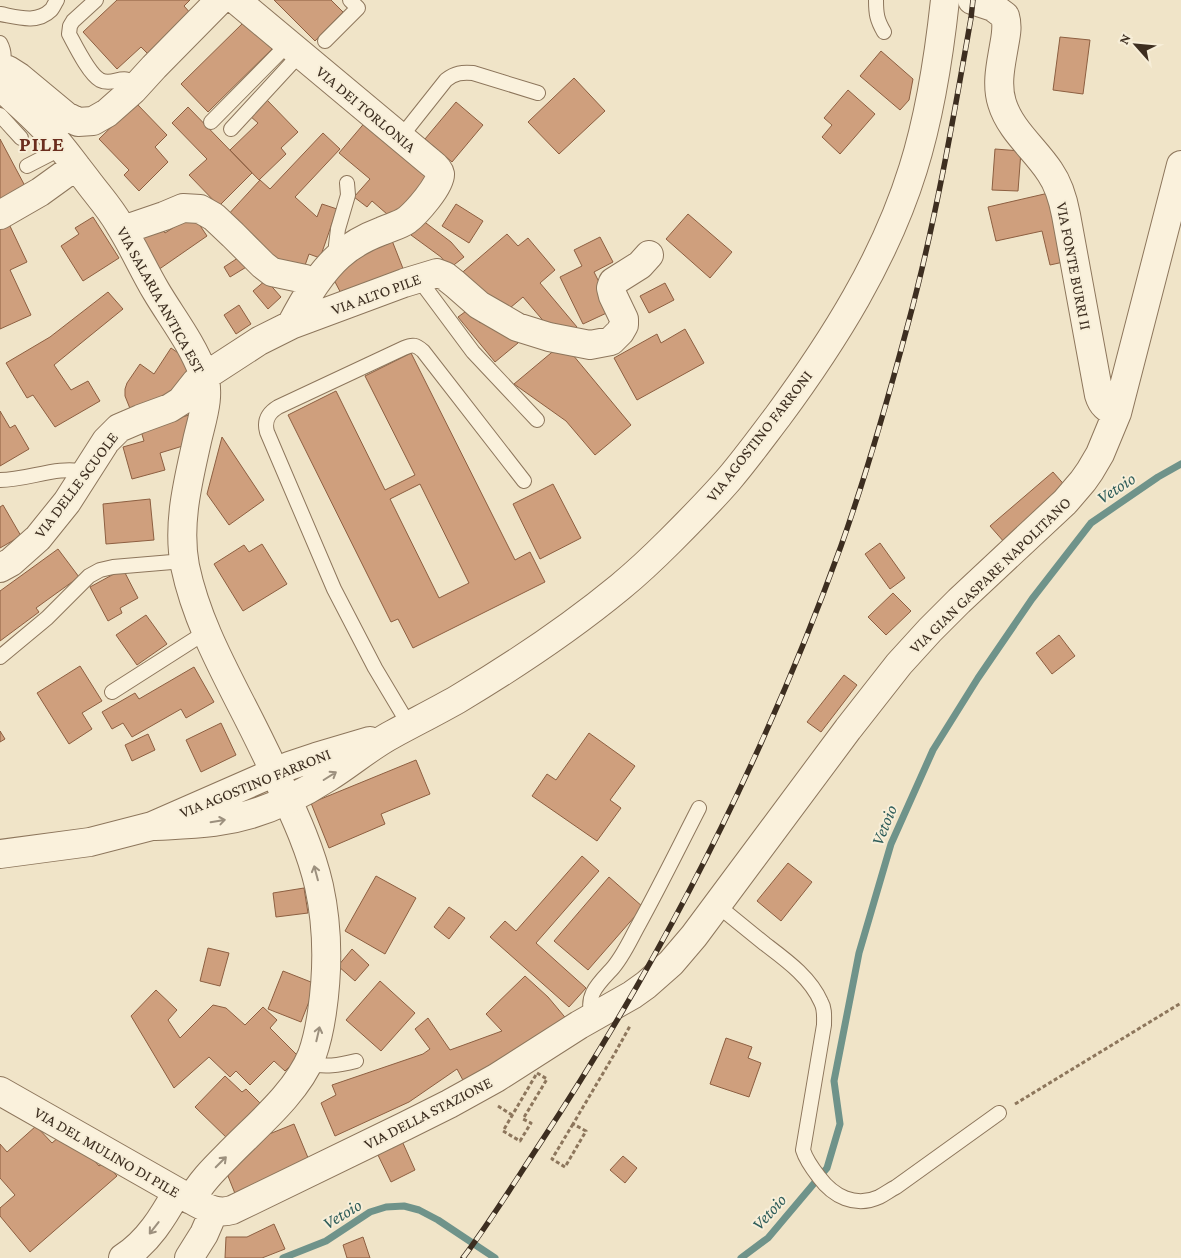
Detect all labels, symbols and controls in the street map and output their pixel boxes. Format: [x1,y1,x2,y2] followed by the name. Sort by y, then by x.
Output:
[1111,20,1161,70] north arrow
[1115,31,1134,47] text: N
[313,62,420,156] street label: VIA DEI TORLONIA
[19,132,65,156] district label: PILE
[1053,201,1095,332] street label: VIA FONTE BURRI II
[114,224,209,376] street label: VIA SALARIA ANTICA EST
[329,270,423,318] street label: VIA ALTO PILE
[703,367,815,505] street label: VIA AGOSTINO FARRONI
[31,429,121,541] street label: VIA DELLE SCUOLE
[1093,468,1139,508] water label: Vetoio
[906,493,1074,657] street label: VIA GIAN GASPARE NAPOLITANO
[177,745,333,821] street label: VIA AGOSTINO FARRONI
[323,771,337,781] one-way arrow
[867,802,901,848] water label: Vetoio
[210,816,226,826] one-way arrow
[310,866,320,882] one-way arrow
[314,1027,323,1043] one-way arrow
[361,1073,495,1153] street label: VIA DELLA STAZIONE
[31,1103,183,1201] street label: VIA DEL MULINO DI PILE
[215,1156,227,1168] one-way arrow
[748,1190,791,1234] water label: Vetoio
[319,1194,365,1233] water label: Vetoio
[149,1222,160,1235] one-way arrow

